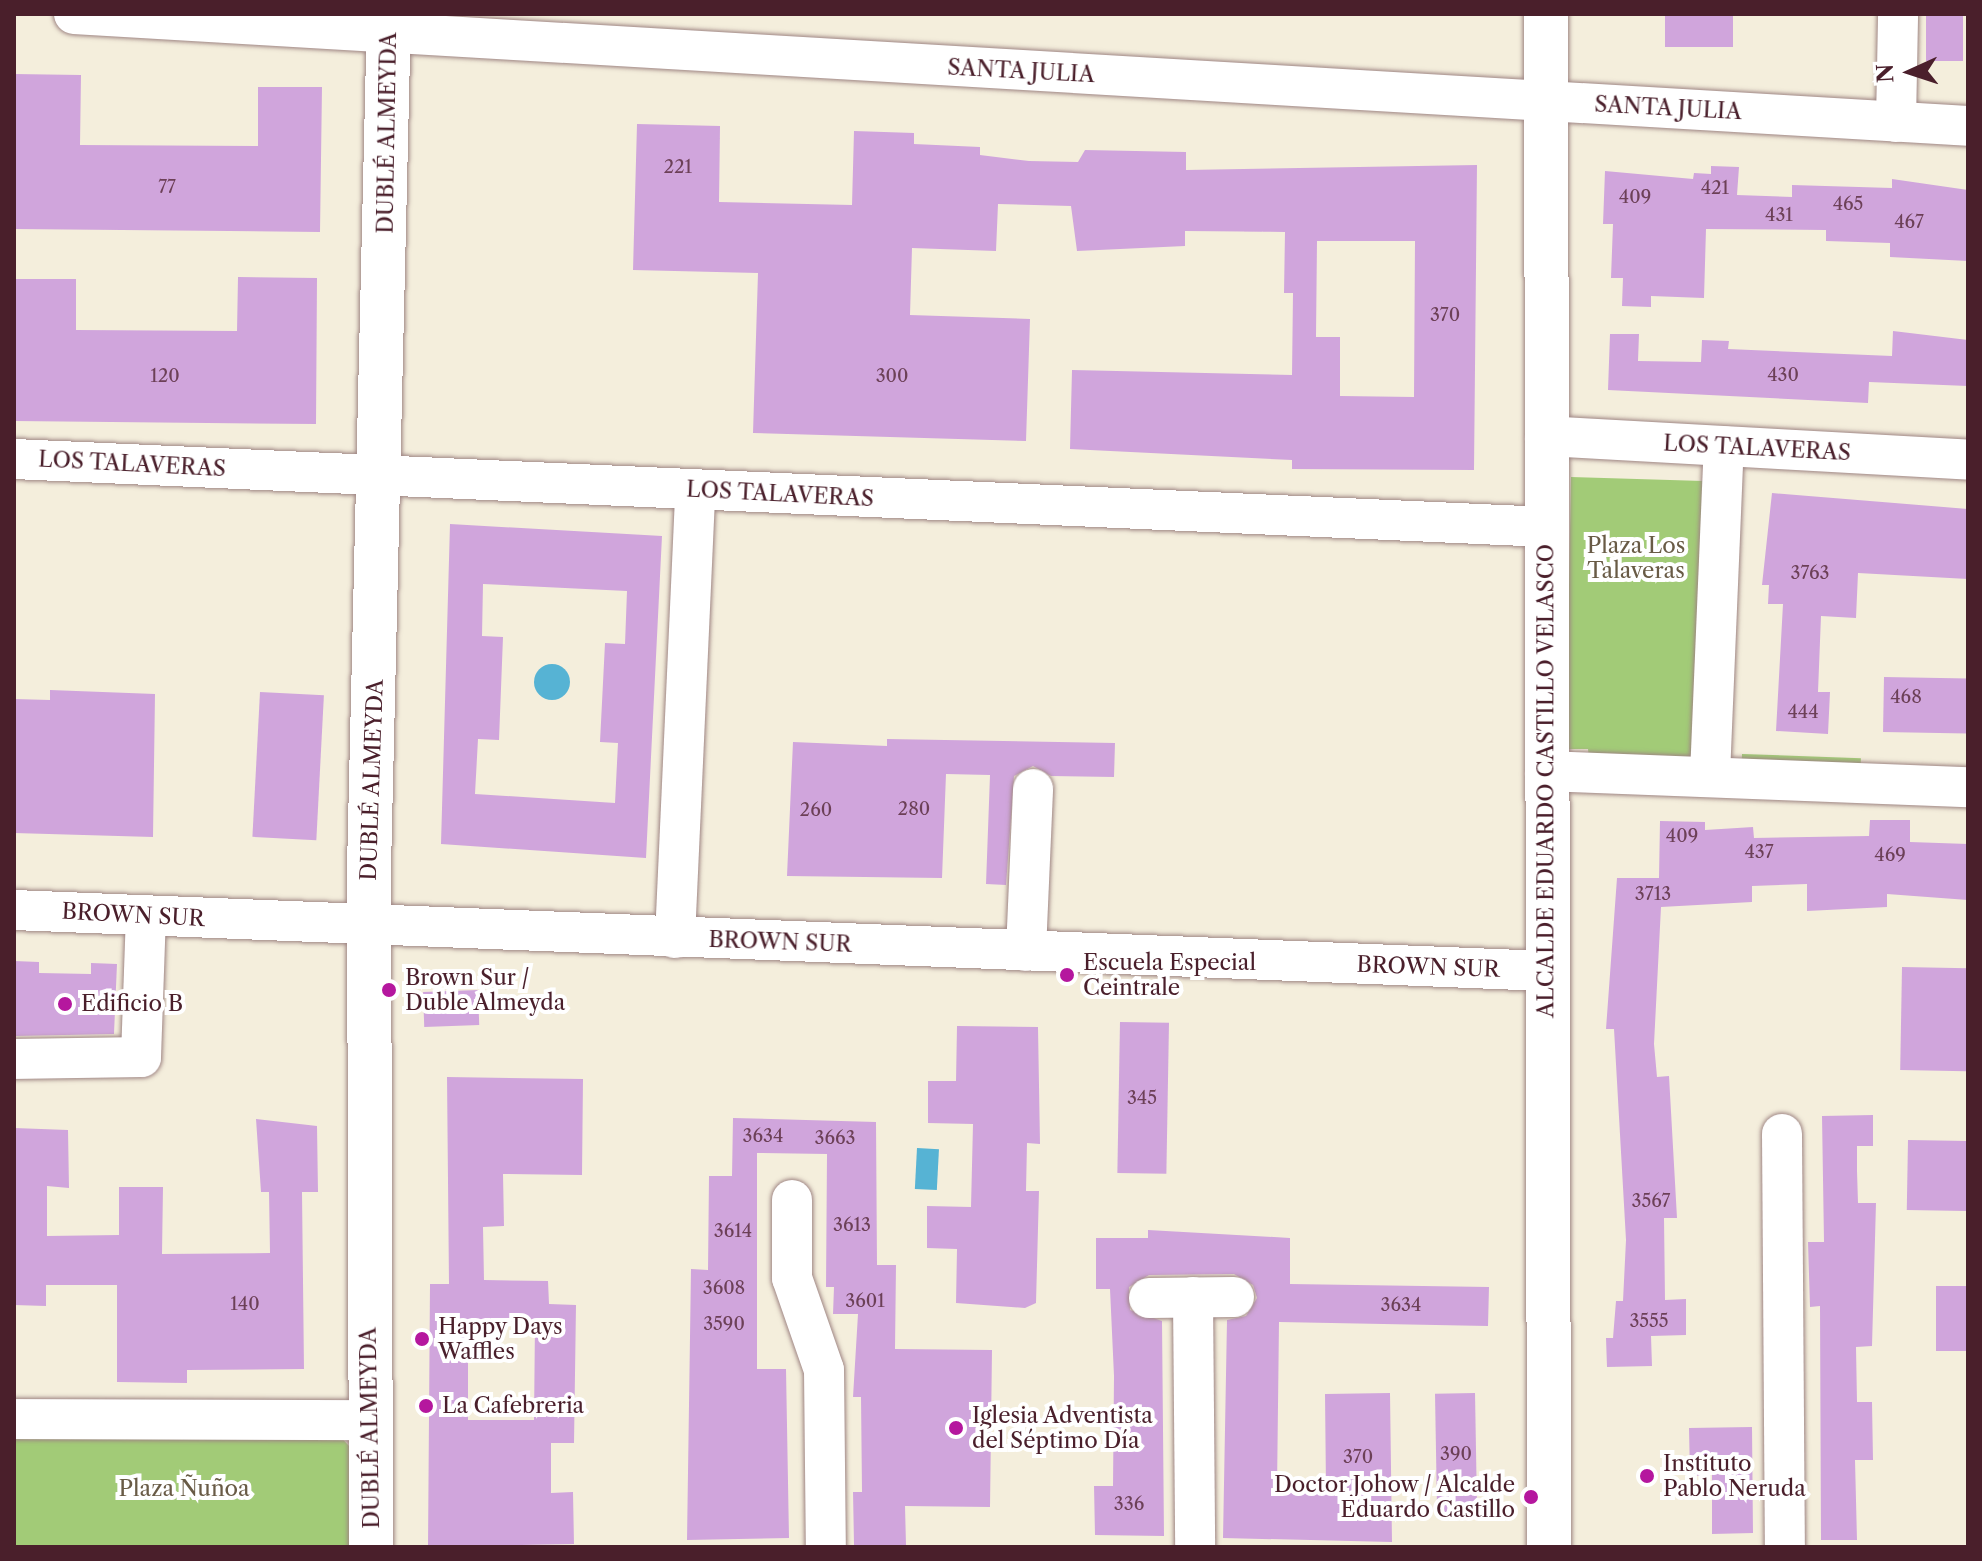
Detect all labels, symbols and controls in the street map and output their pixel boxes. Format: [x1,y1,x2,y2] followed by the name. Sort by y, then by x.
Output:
[372,32,402,234] street label: DUBLÉ ALMEYDA
[1870,32,1950,112] north arrow
[946,54,1096,88] street label: SANTA JULIA
[1872,63,1900,84] text: N
[1593,91,1743,125] street label: SANTA JULIA
[664,156,692,178] house number: 221
[158,176,176,198] house number: 77
[1701,177,1729,199] house number: 421
[1619,186,1651,208] house number: 409
[1833,193,1863,215] house number: 465
[1765,204,1793,226] house number: 431
[1894,211,1924,233] house number: 467
[1430,304,1460,326] house number: 370
[1767,364,1799,386] house number: 430
[150,365,180,387] house number: 120
[876,365,908,387] house number: 300
[1662,430,1852,466] street label: LOS TALAVERAS
[37,446,227,482] street label: LOS TALAVERAS
[685,476,875,512] street label: LOS TALAVERAS
[1587,532,1685,584] park label: Plaza Los Talaveras
[1533,544,1559,1018] street label: ALCALDE EDUARDO CASTILLO VELASCO
[1791,562,1829,584] house number: 3763
[355,678,389,882] street label: DUBLÉ ALMEYDA
[1890,686,1922,708] house number: 468
[1787,701,1819,723] house number: 444
[898,798,930,820] house number: 280
[800,799,832,821] house number: 260
[1666,825,1698,847] house number: 409
[1744,841,1774,863] house number: 437
[1874,844,1906,866] house number: 469
[1635,883,1671,905] house number: 3713
[61,898,205,932] street label: BROWN SUR
[708,926,852,958] street label: BROWN SUR
[1083,949,1256,1000] place label: Escuela Especial Ceintrale
[1356,951,1500,983] street label: BROWN SUR
[405,964,566,1016] place label: Brown Sur / Duble Almeyda
[1058,966,1076,984] marker: Escuela Especial Ceintrale
[380,981,398,999] marker: Brown Sur / Duble Almeyda
[81,991,183,1017] place label: Edificio B
[56,995,74,1013] marker: Edificio B
[1127,1087,1157,1109] house number: 345
[743,1125,783,1147] house number: 3634
[815,1127,855,1149] house number: 3663
[1632,1190,1670,1212] house number: 3567
[833,1214,871,1236] house number: 3613
[714,1220,752,1242] house number: 3614
[703,1277,745,1299] house number: 3608
[845,1290,885,1312] house number: 3601
[230,1293,260,1315] house number: 140
[1381,1294,1421,1316] house number: 3634
[1629,1310,1669,1332] house number: 3555
[438,1313,563,1364] place label: Happy Days Waffles
[703,1313,745,1335] house number: 3590
[355,1327,385,1529] street label: DUBLÉ ALMEYDA
[413,1330,431,1348] marker: Happy Days Waffles
[442,1393,584,1419] place label: La Cafebreria
[417,1397,435,1415] marker: La Cafebreria
[972,1402,1154,1454] place label: Iglesia Adventista del Séptimo Día
[947,1419,965,1437] marker: Iglesia Adventista del Séptimo Día
[1440,1443,1472,1465] house number: 390
[1343,1446,1373,1468] house number: 370
[1663,1450,1806,1502] place label: Instituto Pablo Neruda
[1638,1467,1656,1485] marker: Instituto Pablo Neruda
[1272,1471,1515,1522] place label: Doctor Johow / Alcalde Eduardo Castillo
[118,1476,250,1502] park label: Plaza Ñuñoa
[1522,1488,1540,1506] marker: Doctor Johow / Alcalde Eduardo Castillo
[1114,1493,1144,1515] house number: 336

